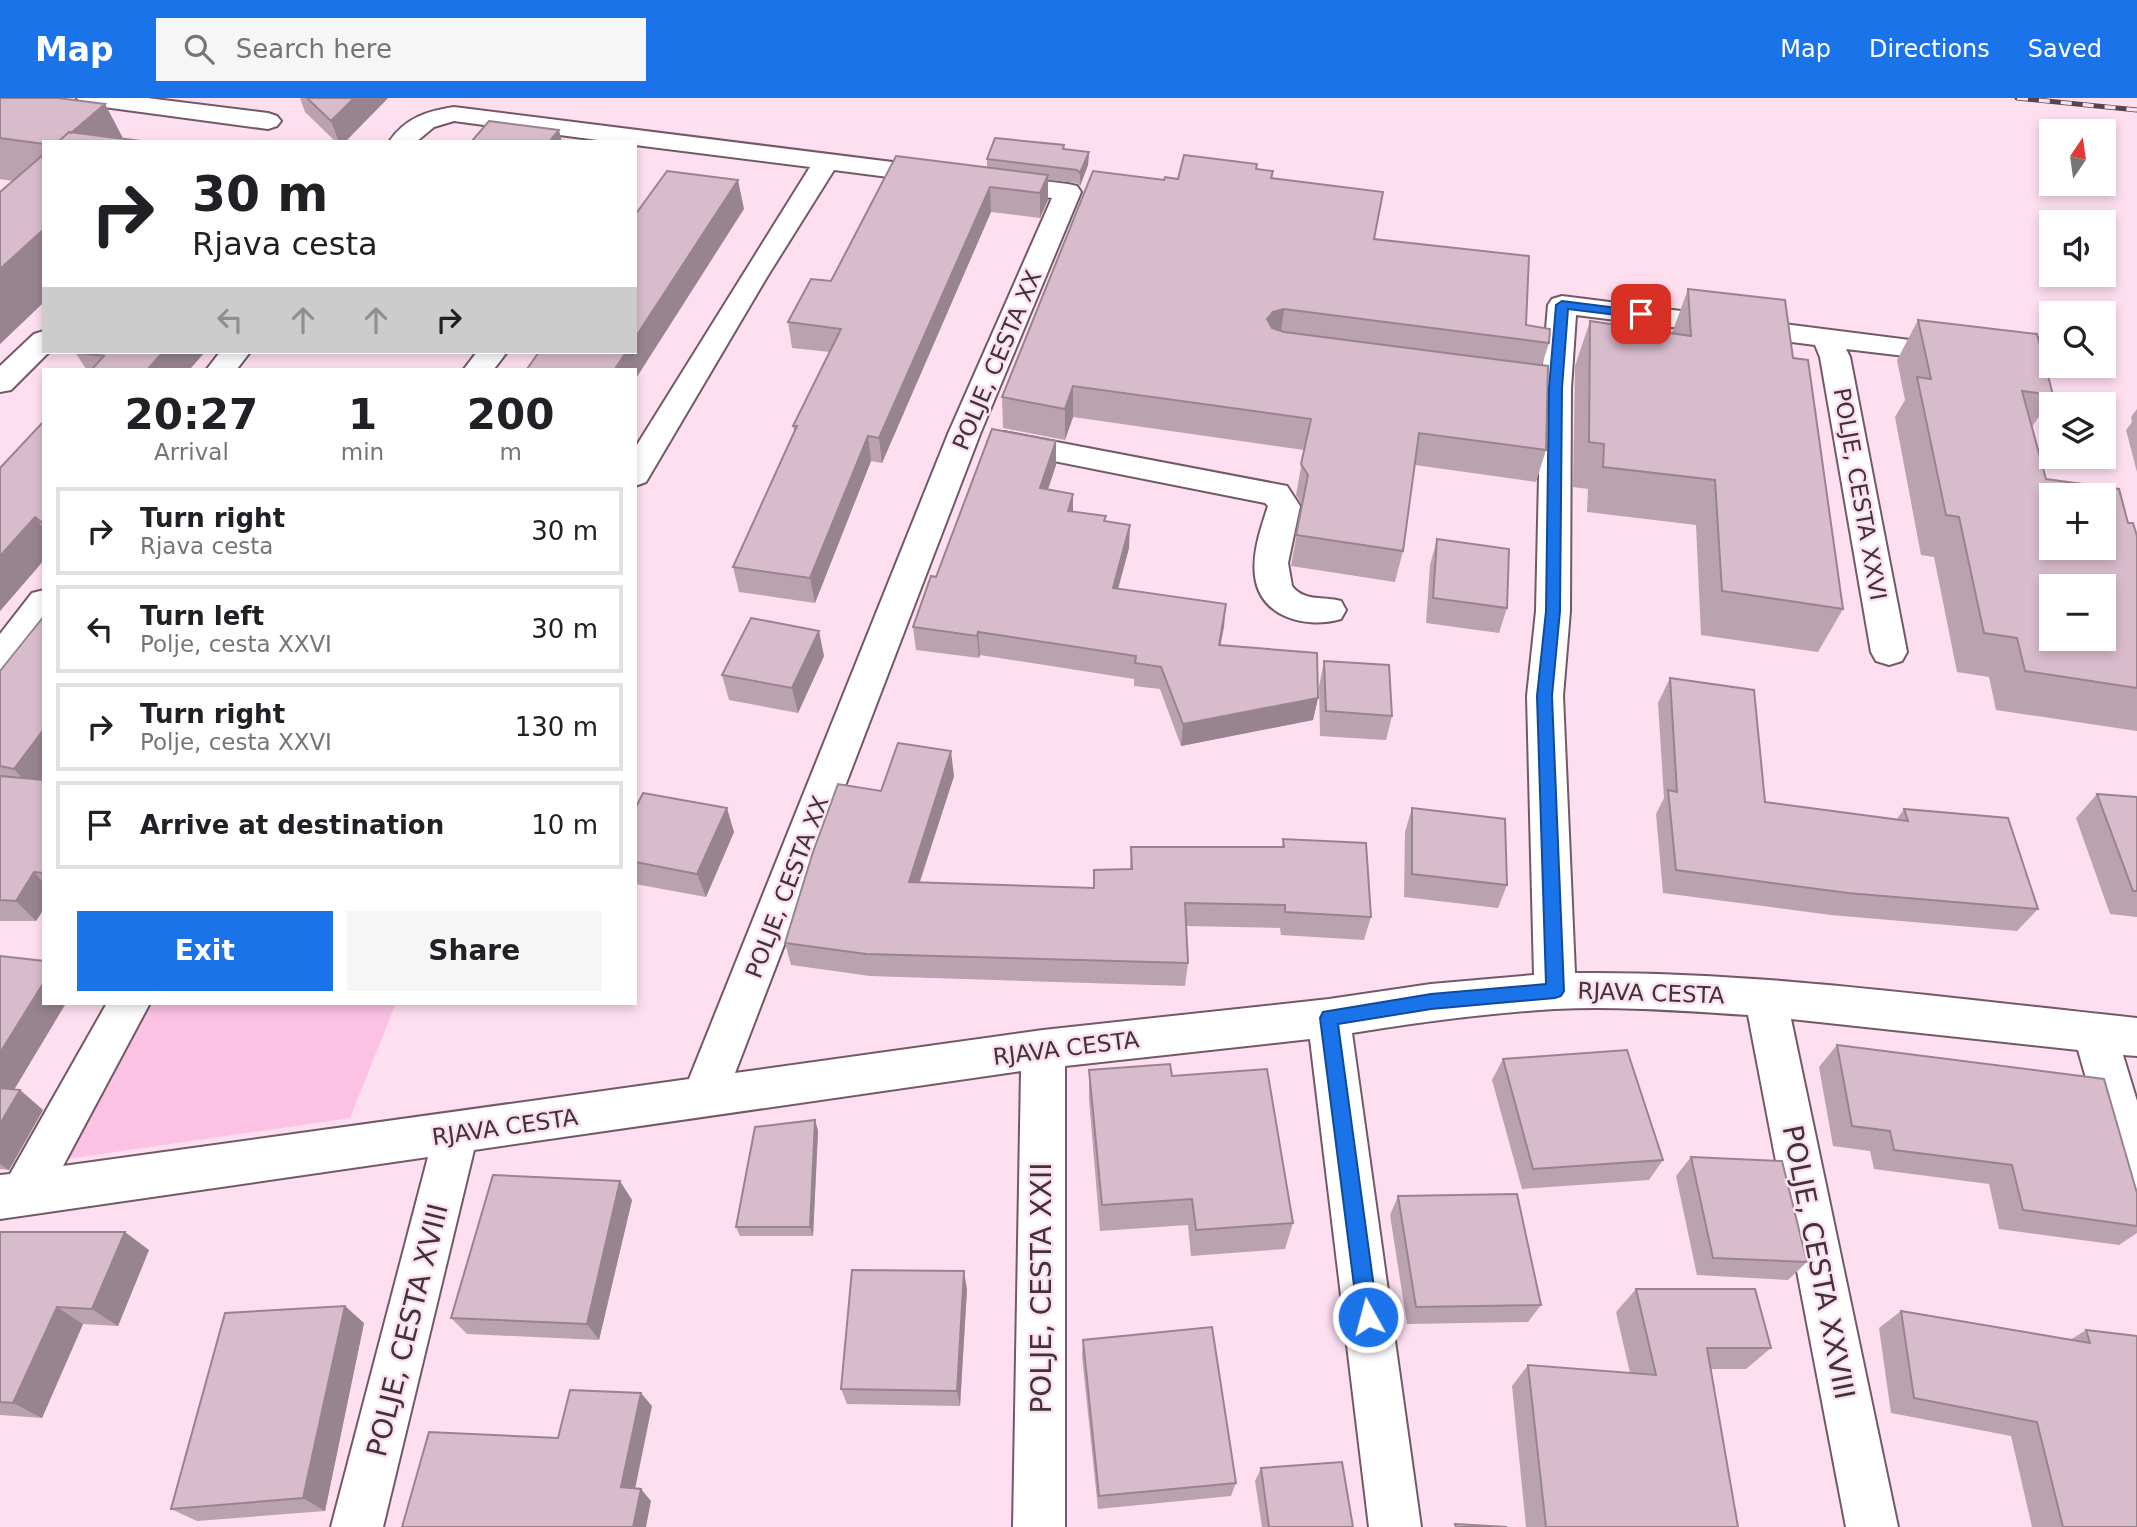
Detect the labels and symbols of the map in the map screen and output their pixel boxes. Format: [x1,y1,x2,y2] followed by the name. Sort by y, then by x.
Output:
[2039,119,2116,196] north arrow
[947,266,1047,454] street label: POLJE, CESTA XX
[1611,284,1671,344] pin
[1829,386,1891,602] street label: POLJE, CESTA XXVI
[740,792,834,982] street label: POLJE, CESTA XX
[1577,977,1725,1009] street label: RJAVA CESTA
[991,1026,1141,1070] street label: RJAVA CESTA
[430,1104,580,1150] street label: RJAVA CESTA
[1776,1122,1861,1402] street label: POLJE, CESTA XXVIII
[1025,1162,1058,1414] street label: POLJE, CESTA XXII
[360,1200,455,1460] street label: POLJE, CESTA XVIII
[1331,1280,1405,1354] position arrow

